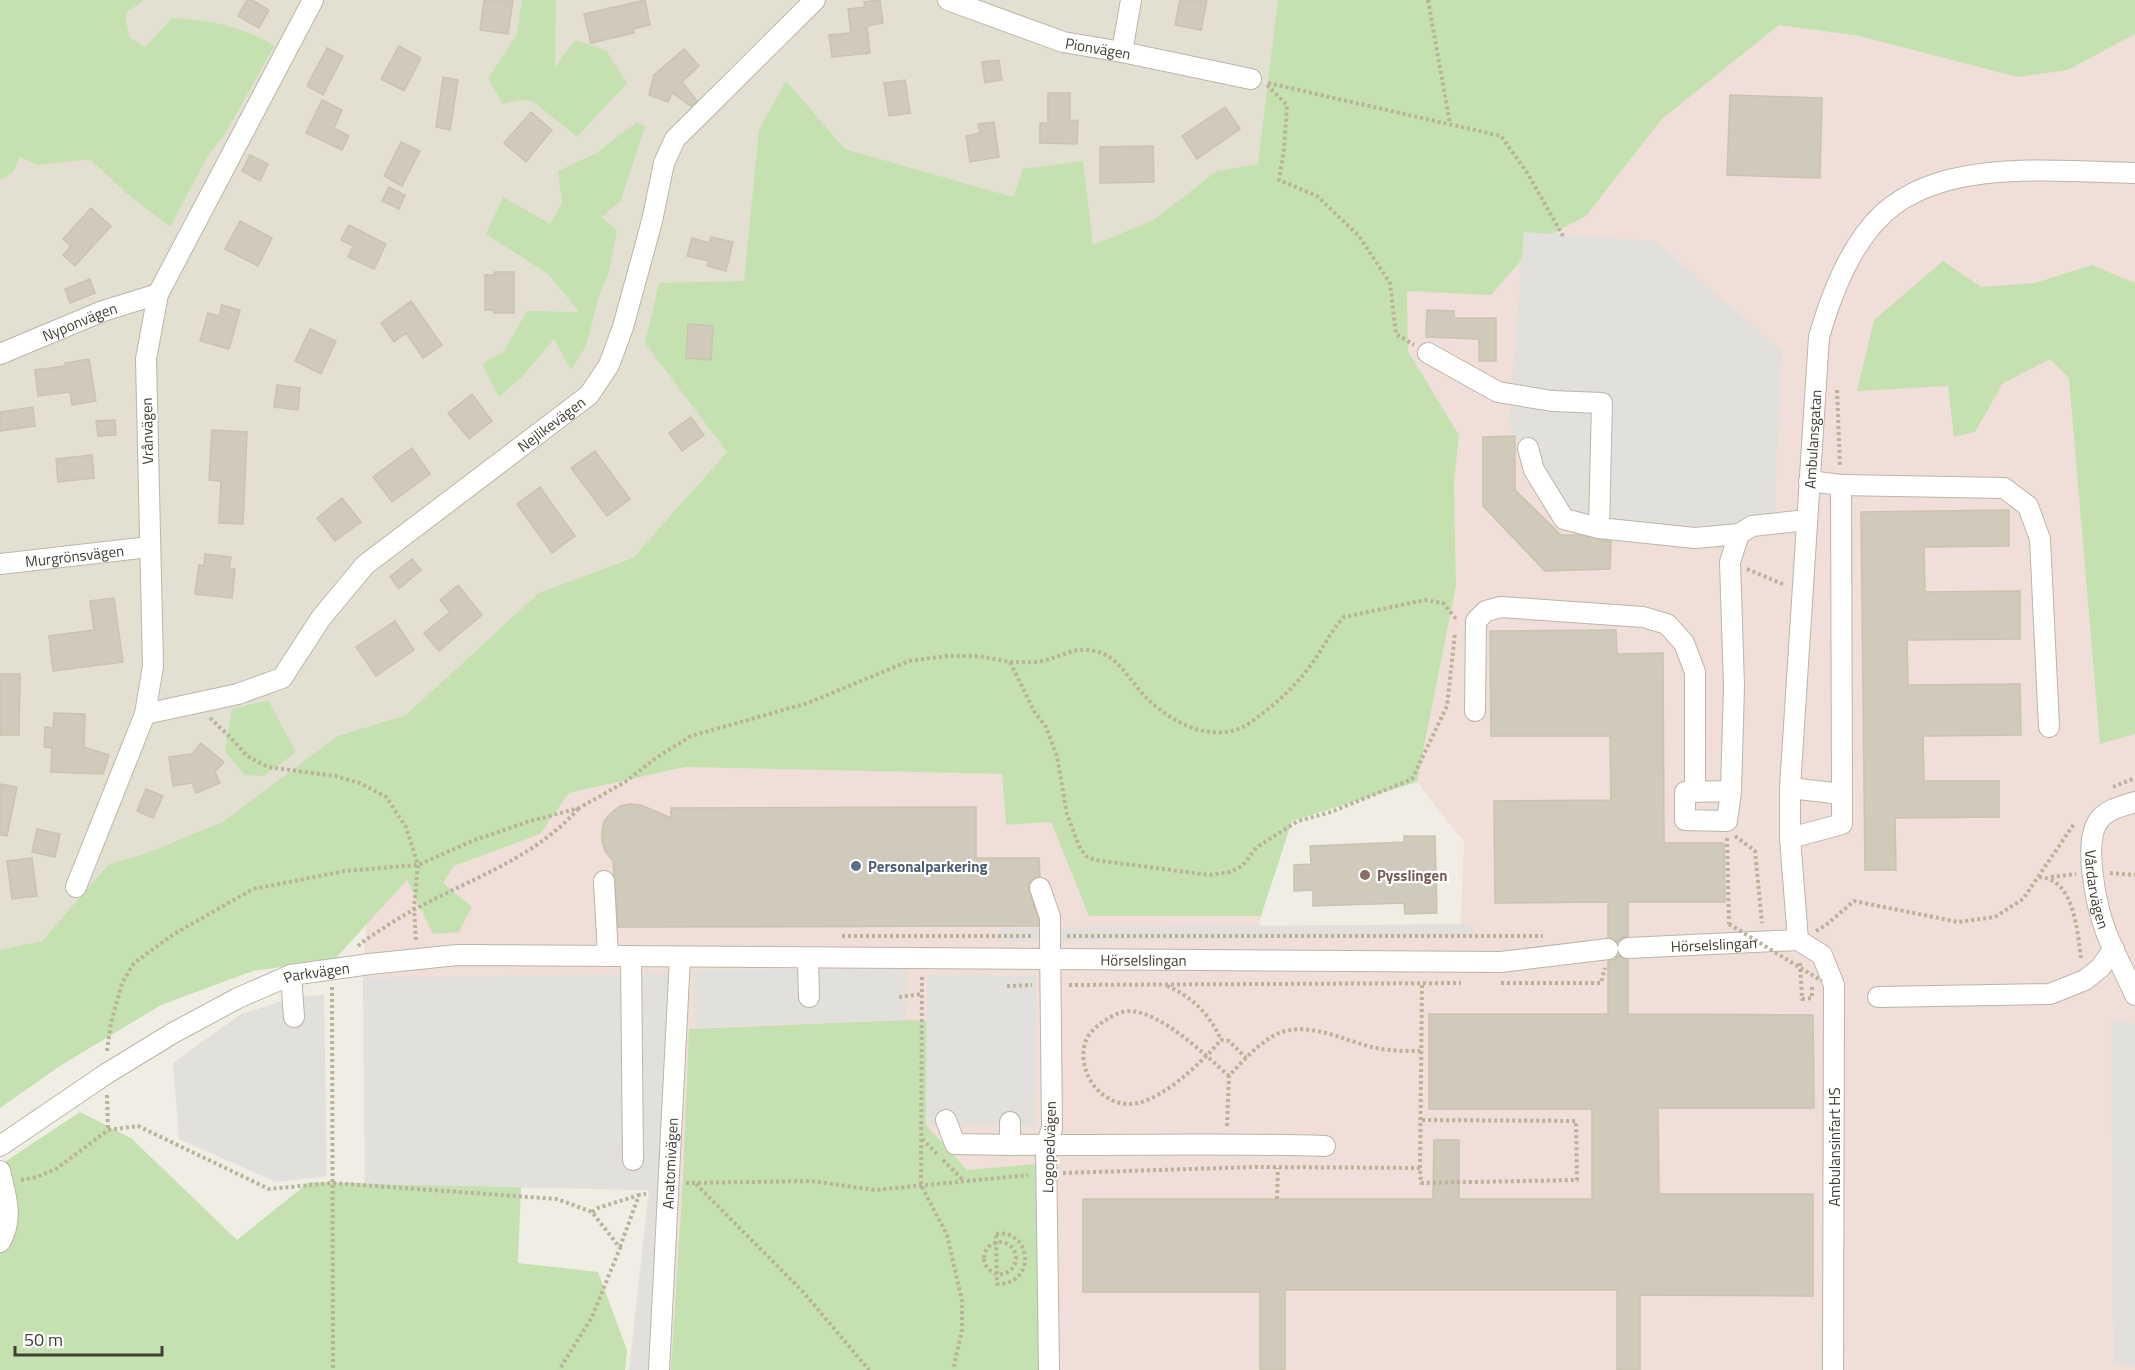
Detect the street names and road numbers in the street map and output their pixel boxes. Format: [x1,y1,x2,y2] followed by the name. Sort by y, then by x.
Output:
[1064,31,1133,65] street label: Pionvägen
[38,296,120,347] street label: Nyponvägen
[1798,389,1827,489] street label: Ambulansgatan
[512,390,590,457] street label: Nejlikevägen
[135,397,159,465] street label: Vrånvägen
[24,538,125,573] street label: Murgrönsvägen
[2080,850,2116,932] street label: Vårdarvägen
[1670,930,1758,957] street label: Hörselslingan
[1100,948,1187,971] street label: Hörselslingan
[279,955,351,989] street label: Parkvägen
[1823,1087,1846,1207] street label: Ambulansinfart HS
[1036,1101,1062,1193] street label: Logopedvägen
[656,1117,683,1210] street label: Anatomivägen

